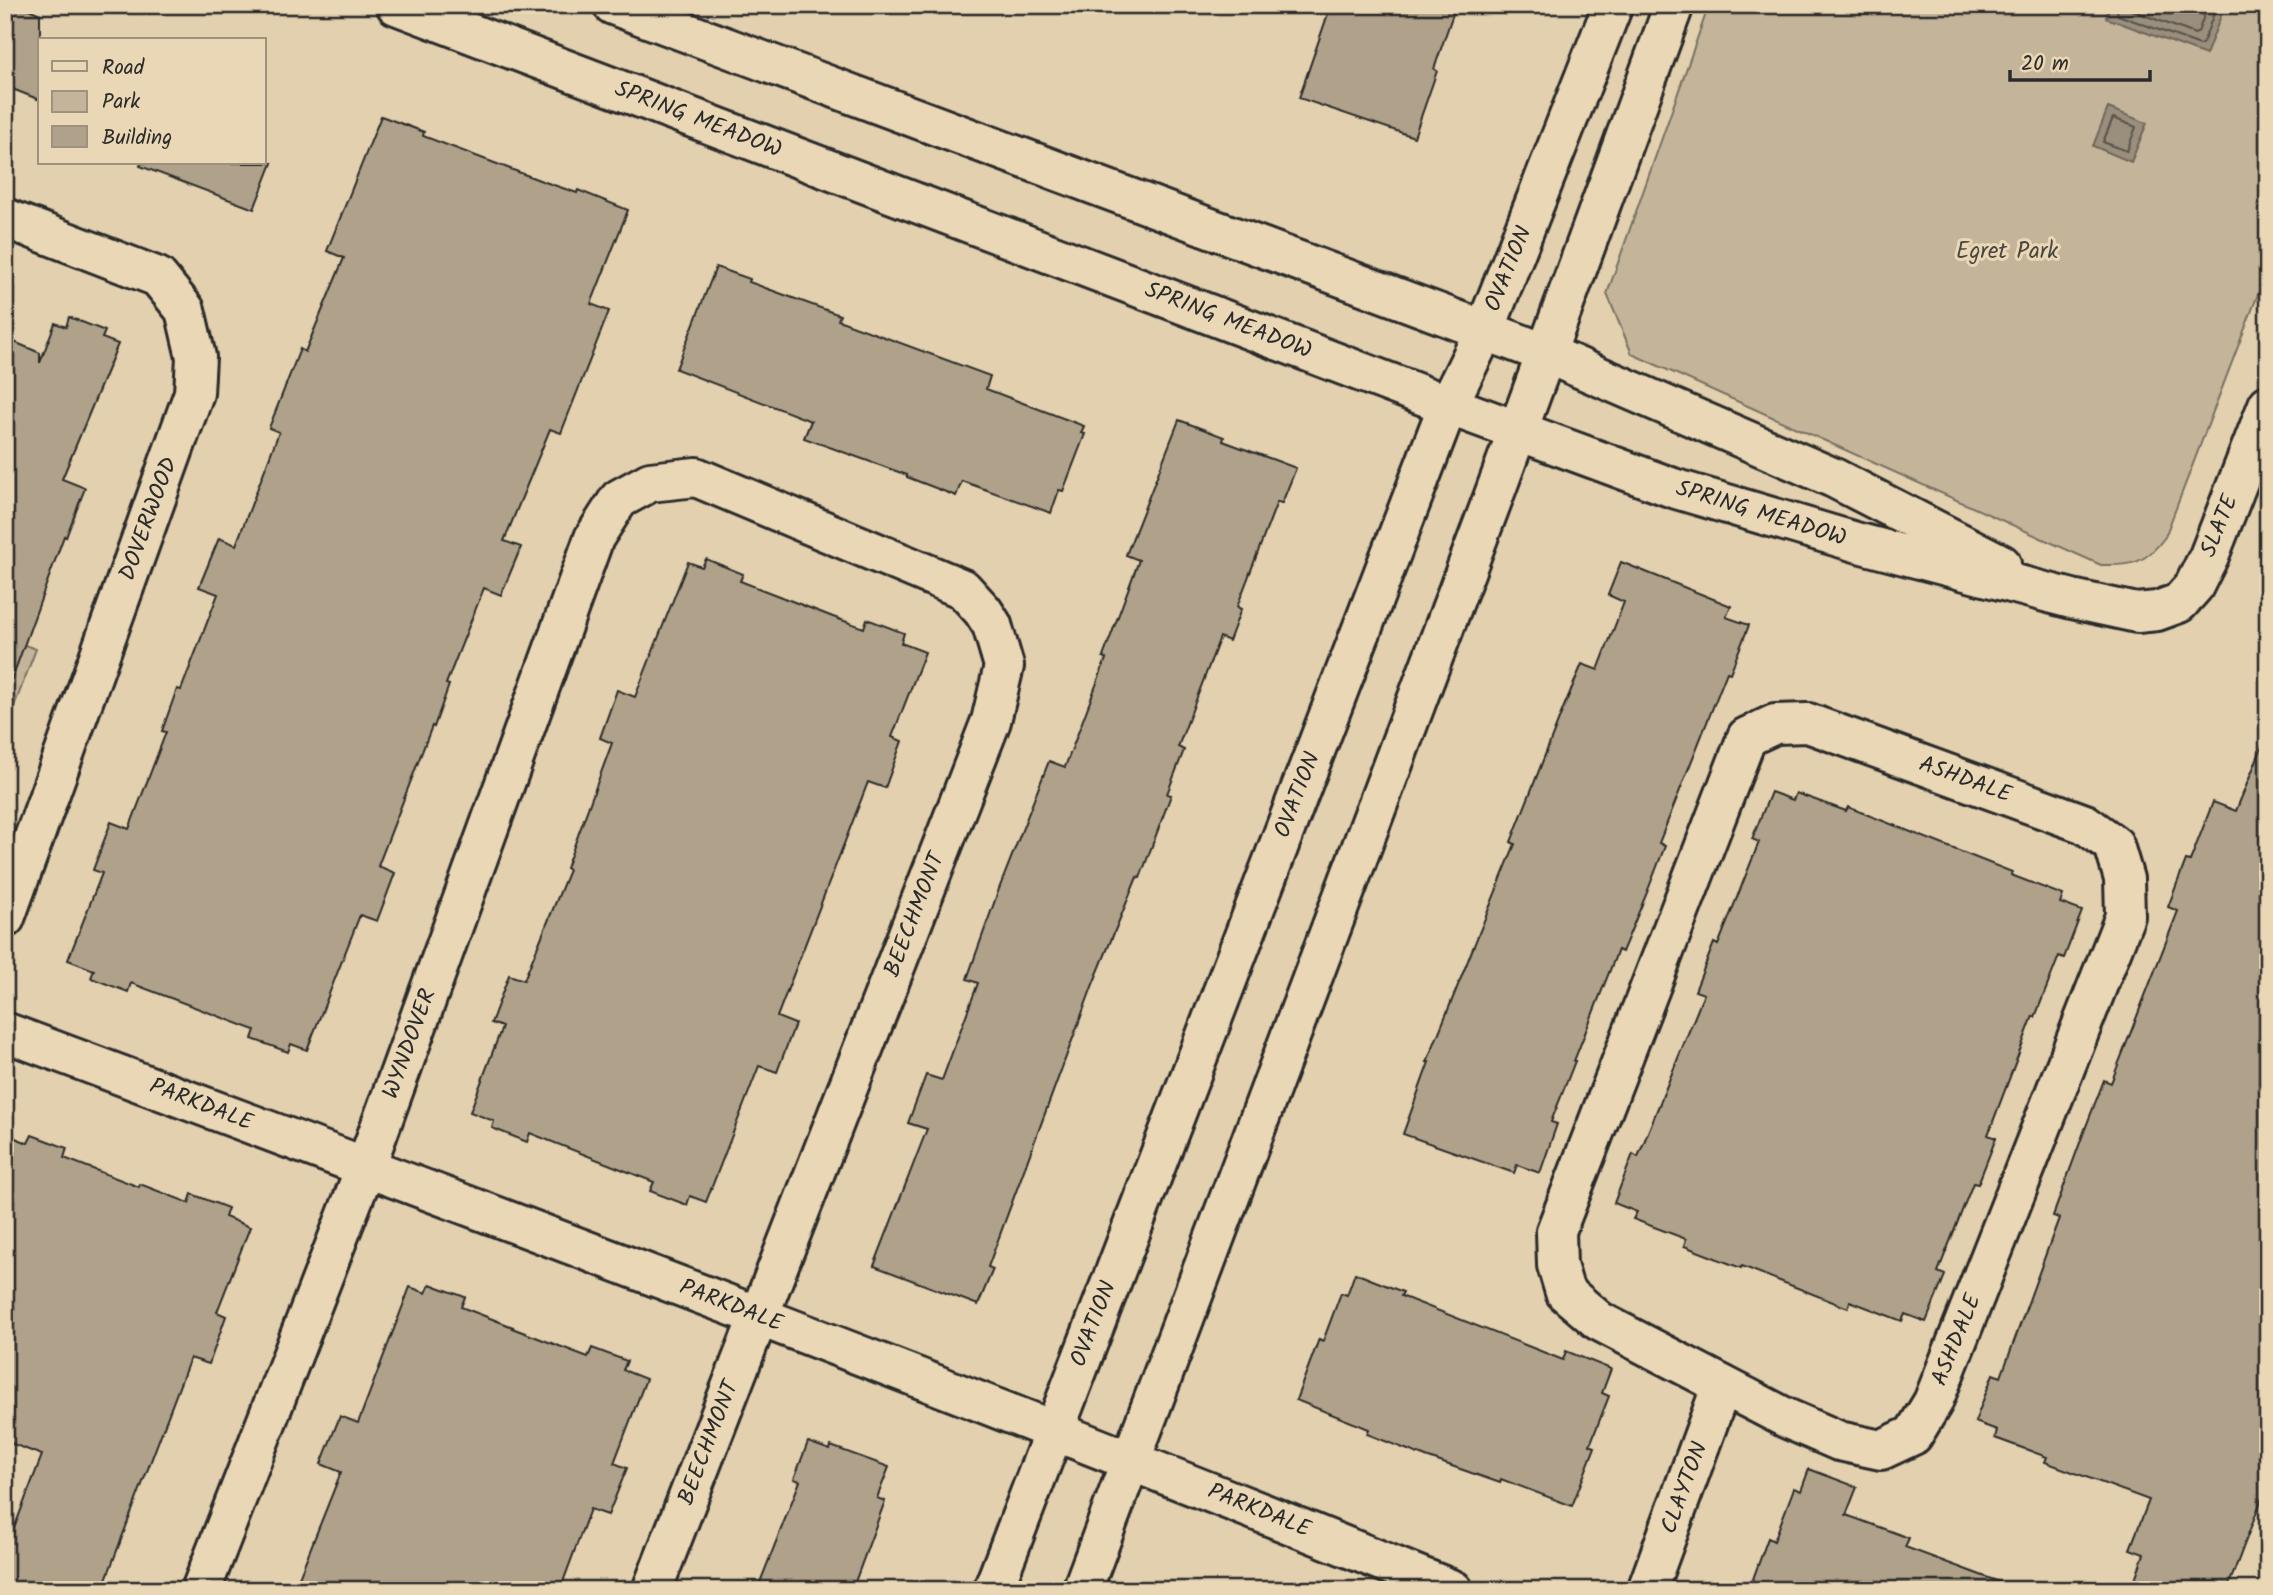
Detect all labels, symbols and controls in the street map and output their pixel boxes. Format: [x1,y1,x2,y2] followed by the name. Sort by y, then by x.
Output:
[38,38,266,164] legend
[2010,38,2150,82] scale bar
[2021,48,2069,81] text: 20 m
[102,52,145,85] text: Road
[609,72,787,168] street label: SPRING MEADOW
[102,86,140,119] text: Park
[102,122,172,155] text: Building
[1476,221,1542,317] street label: OVATION
[1956,234,2058,270] park label: Egret Park
[1139,273,1317,369] street label: SPRING MEADOW
[110,452,188,586] street label: DOVERWOOD
[1671,471,1851,557] street label: SPRING MEADOW
[2191,489,2249,563] street label: SLATE
[1265,747,1331,843] street label: OVATION
[1914,747,2017,814] street label: ASHDALE
[875,846,956,983] street label: BEECHMONT
[373,984,447,1104] street label: WYNDOVER
[144,1069,259,1141] street label: PARKDALE
[674,1270,789,1342] street label: PARKDALE
[1061,1276,1127,1372] street label: OVATION
[1922,1288,1992,1391] street label: ASHDALE
[669,1374,750,1511] street label: BEECHMONT
[1652,1437,1718,1539] street label: CLAYTON
[1202,1474,1316,1548] street label: PARKDALE

